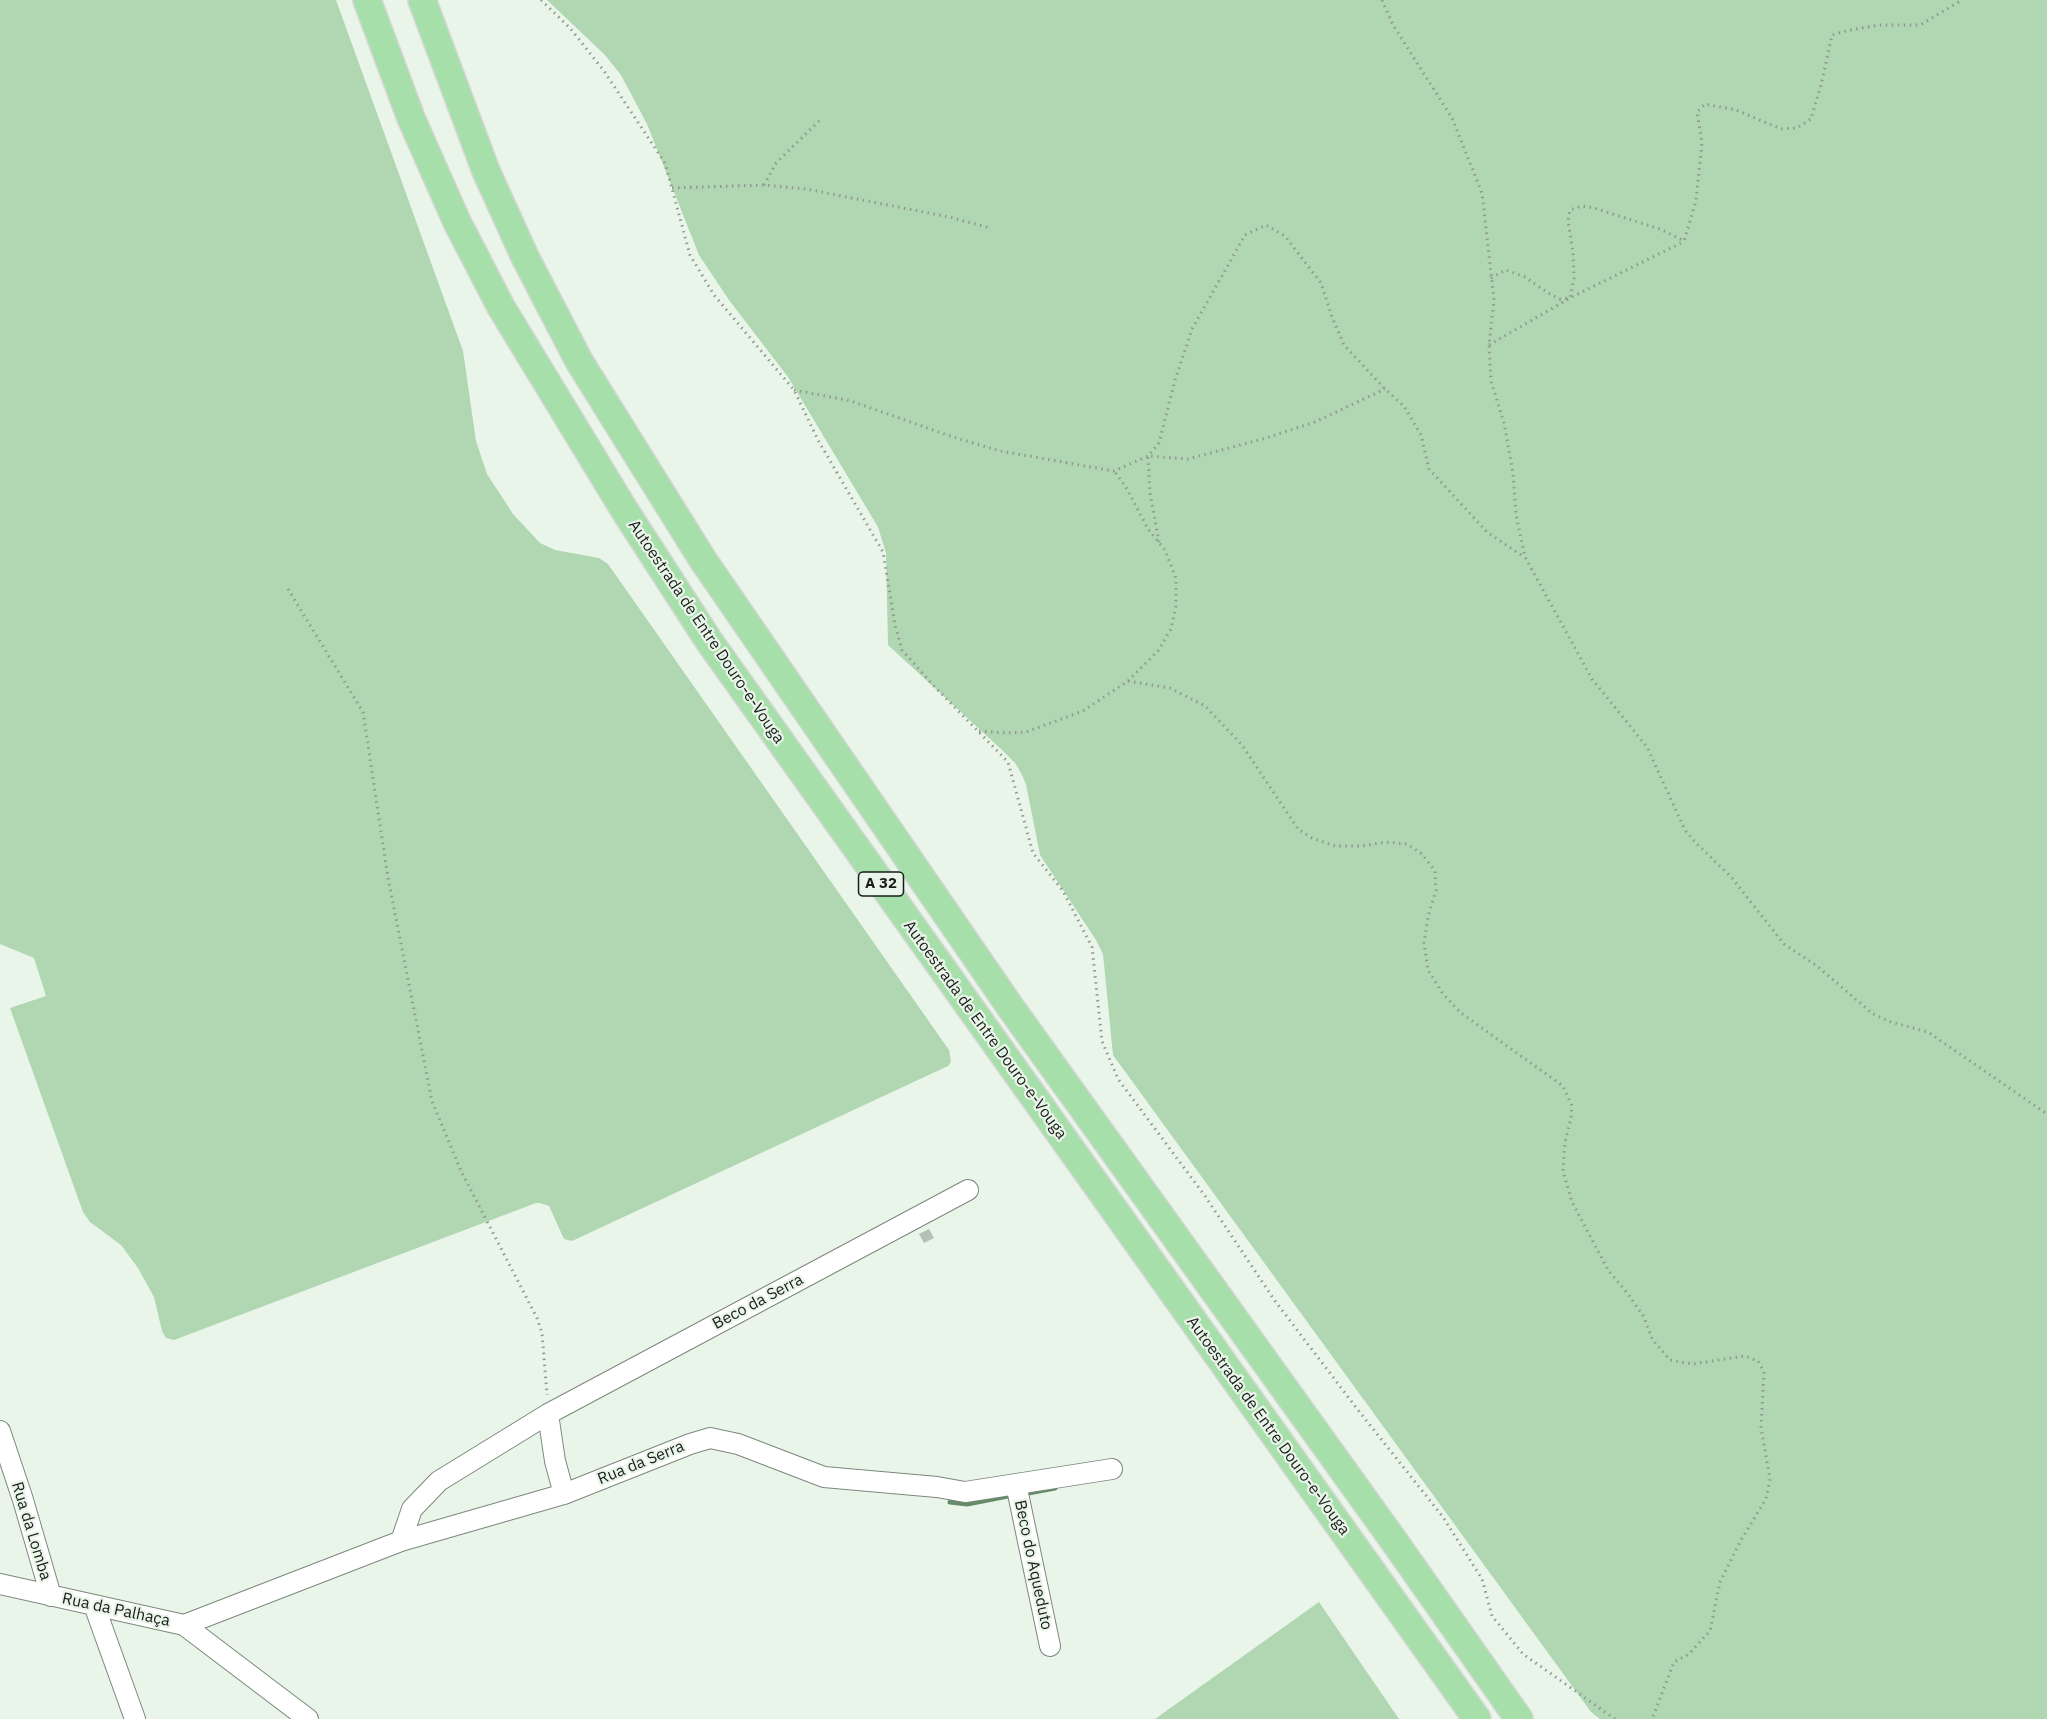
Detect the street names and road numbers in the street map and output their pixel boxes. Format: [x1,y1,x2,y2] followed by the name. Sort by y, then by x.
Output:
[624,517,788,747] street label: Autoestrada de Entre Douro-e-Vouga
[858,872,904,896] road number: A 32
[899,917,1071,1143] street label: Autoestrada de Entre Douro-e-Vouga
[709,1270,807,1334] street label: Beco da Serra
[1182,1313,1354,1539] street label: Autoestrada de Entre Douro-e-Vouga
[595,1437,687,1489] street label: Rua da Serra
[7,1479,55,1583] street label: Rua da Lomba
[1010,1498,1056,1632] street label: Beco do Aqueduto
[60,1589,172,1631] street label: Rua da Palhaça

